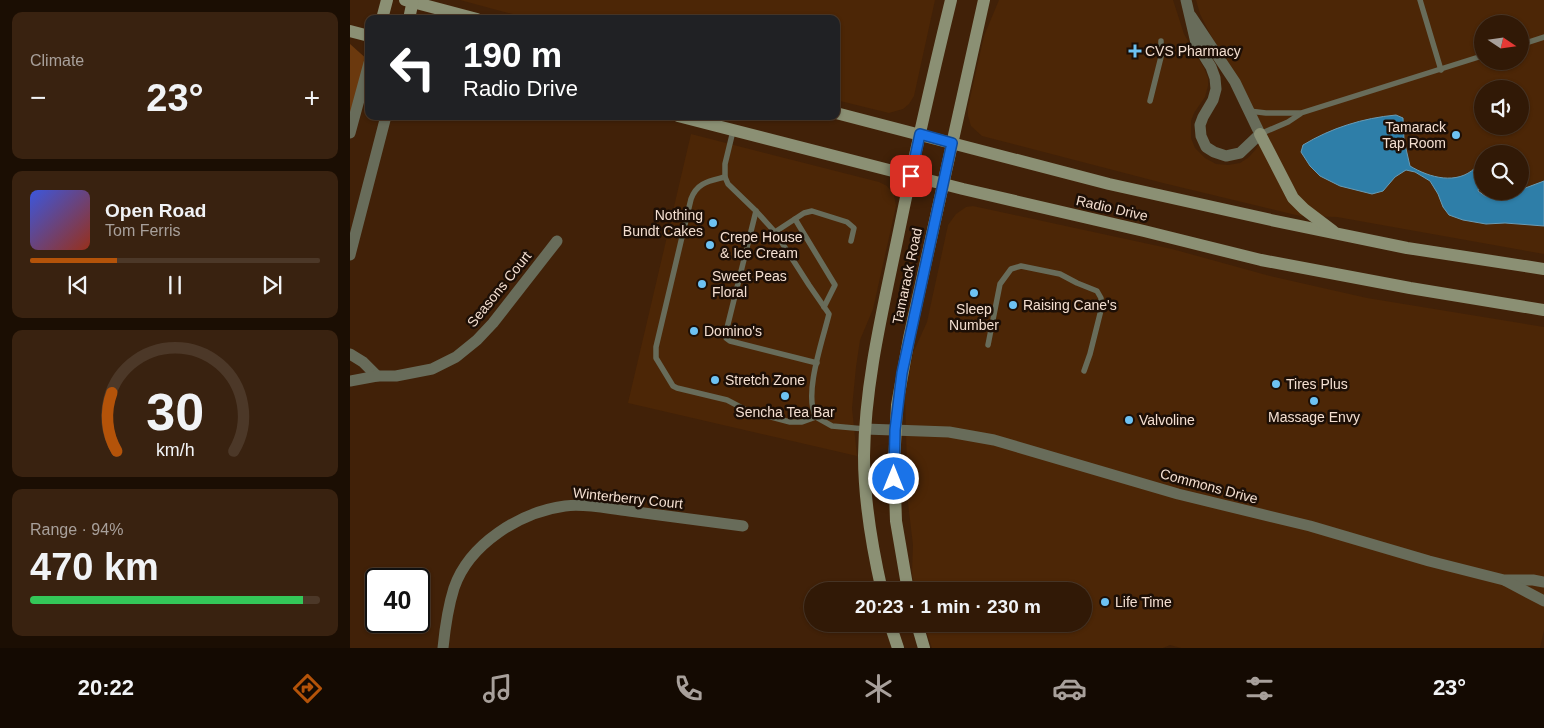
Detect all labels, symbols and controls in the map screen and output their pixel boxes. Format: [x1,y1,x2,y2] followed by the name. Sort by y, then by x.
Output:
[1474,15,1529,70] north arrow
[1474,15,1529,200] map controls
[380,35,445,100] icon: left
[463,35,562,74] text: 190 m
[1145,43,1241,59] place label: CVS Pharmacy
[1129,45,1141,57] marker: CVS Pharmacy
[30,52,84,69] text: Climate
[463,76,578,101] text: Radio Drive
[146,77,204,119] text: 23°
[1474,80,1529,135] button: sound
[30,82,46,113] text: −
[304,82,320,113] text: +
[1382,119,1447,151] place label: Tamarack Tap Room
[1450,129,1462,141] marker: Tamarack Tap Room
[1474,145,1529,200] button: search
[890,155,932,197] pin
[897,162,925,190] icon: arrive
[1075,192,1150,224] street label: Radio Drive
[105,200,206,221] text: Open Road
[623,207,703,239] place label: Nothing Bundt Cakes
[707,217,719,229] marker: Nothing Bundt Cakes
[105,222,181,239] text: Tom Ferris
[889,226,925,326] street label: Tamarack Road
[720,229,803,261] place label: Crepe House & Ice Cream
[704,239,716,251] marker: Crepe House & Ice Cream
[464,248,534,330] street label: Seasons Court
[712,268,787,300] place label: Sweet Peas Floral
[64,271,92,299] icon: previous
[161,271,189,299] icon: pause
[258,271,286,299] icon: next
[696,278,708,290] marker: Sweet Peas Floral
[968,287,980,299] marker: Sleep Number
[1023,297,1117,313] place label: Raising Cane's
[1007,299,1019,311] marker: Raising Cane's
[949,301,999,333] place label: Sleep Number
[704,323,762,339] place label: Domino's
[688,325,700,337] marker: Domino's
[725,372,805,388] place label: Stretch Zone
[709,374,721,386] marker: Stretch Zone
[1286,376,1348,392] place label: Tires Plus
[1270,378,1282,390] marker: Tires Plus
[146,383,204,441] text: 30
[779,390,791,402] marker: Sencha Tea Bar
[1308,395,1320,407] marker: Massage Envy
[735,404,835,420] place label: Sencha Tea Bar
[1268,409,1360,425] place label: Massage Envy
[1139,412,1195,428] place label: Valvoline
[1123,414,1135,426] marker: Valvoline
[156,440,194,460] text: km/h
[867,452,919,504] position arrow
[1158,465,1260,507] street label: Commons Drive
[572,484,684,512] street label: Winterberry Court
[30,521,123,538] text: Range · 94%
[30,546,159,588] text: 470 km
[365,568,430,633] speed limit sign: 40
[1115,594,1172,610] place label: Life Time
[855,596,1041,617] text: 20:23 · 1 min · 230 m
[1099,596,1111,608] marker: Life Time
[290,671,325,706] icon: directions
[480,671,515,706] icon: music
[671,671,706,706] icon: phone
[861,671,896,706] icon: climate
[1052,671,1087,706] icon: car
[1242,671,1277,706] icon: filters
[78,675,134,700] text: 20:22
[1433,675,1466,700] text: 23°

